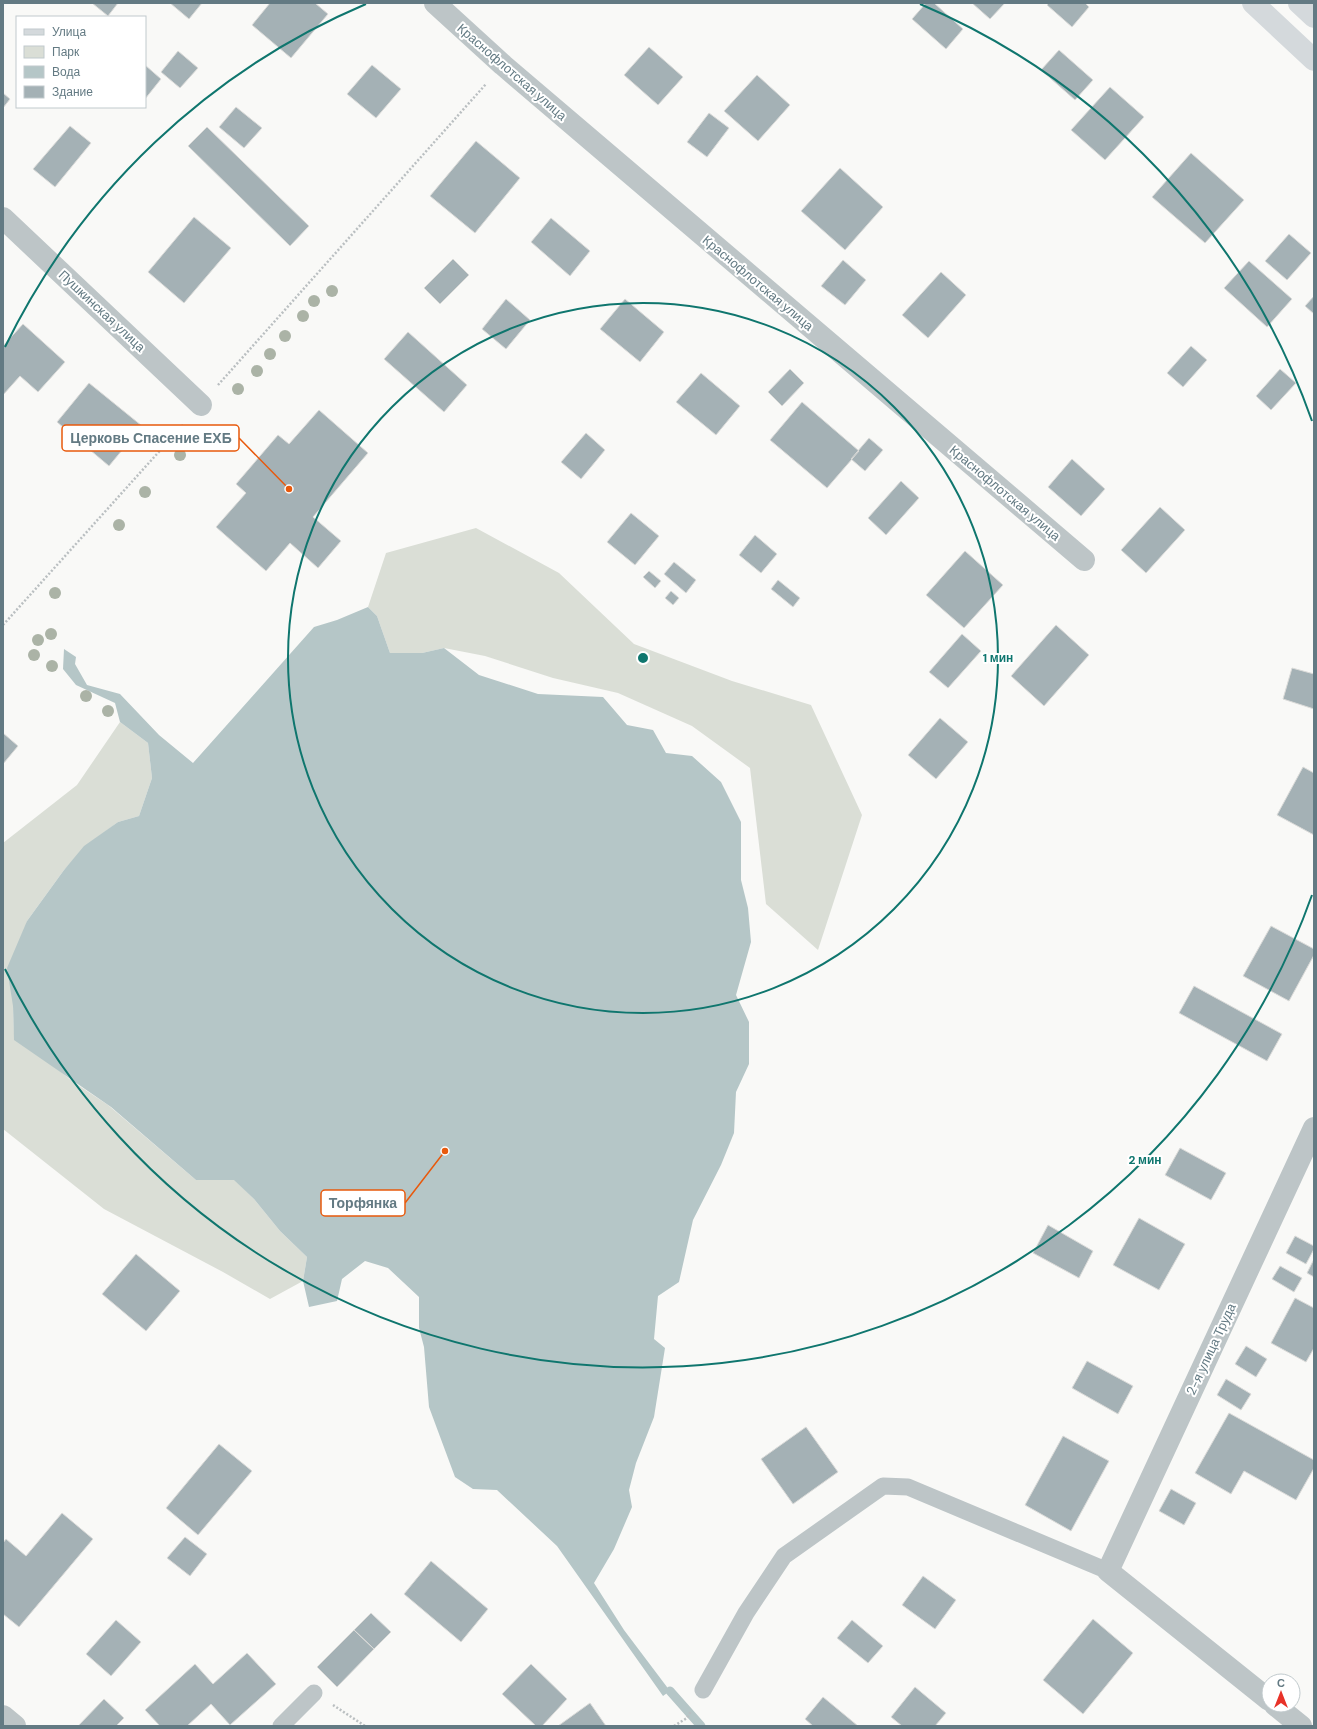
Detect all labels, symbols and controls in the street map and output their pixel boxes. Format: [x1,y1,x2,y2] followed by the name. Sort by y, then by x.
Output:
[16,16,146,108] legend
[454,20,571,125] street label: Краснофлотская улица
[52,24,86,40] text: Улица
[52,44,80,60] text: Парк
[52,64,80,80] text: Вода
[52,84,93,100] text: Здание
[699,232,818,335] street label: Краснофлотская улица
[55,266,149,356] street label: Пушкинская улица
[62,425,239,451] callout: Церковь Спасение ЕХБ
[70,429,232,447] text: Церковь Спасение ЕХБ
[946,442,1065,545] street label: Краснофлотская улица
[983,650,1013,666] text: 1 мин
[636,651,650,665] centre of rings
[1128,1152,1162,1168] text: 2 мин
[321,1190,405,1216] callout: Торфянка
[329,1194,397,1212] text: Торфянка
[1182,1300,1240,1398] street label: 2-я улица Труда
[1261,1673,1301,1713] north arrow
[1277,1676,1285,1690] text: С

